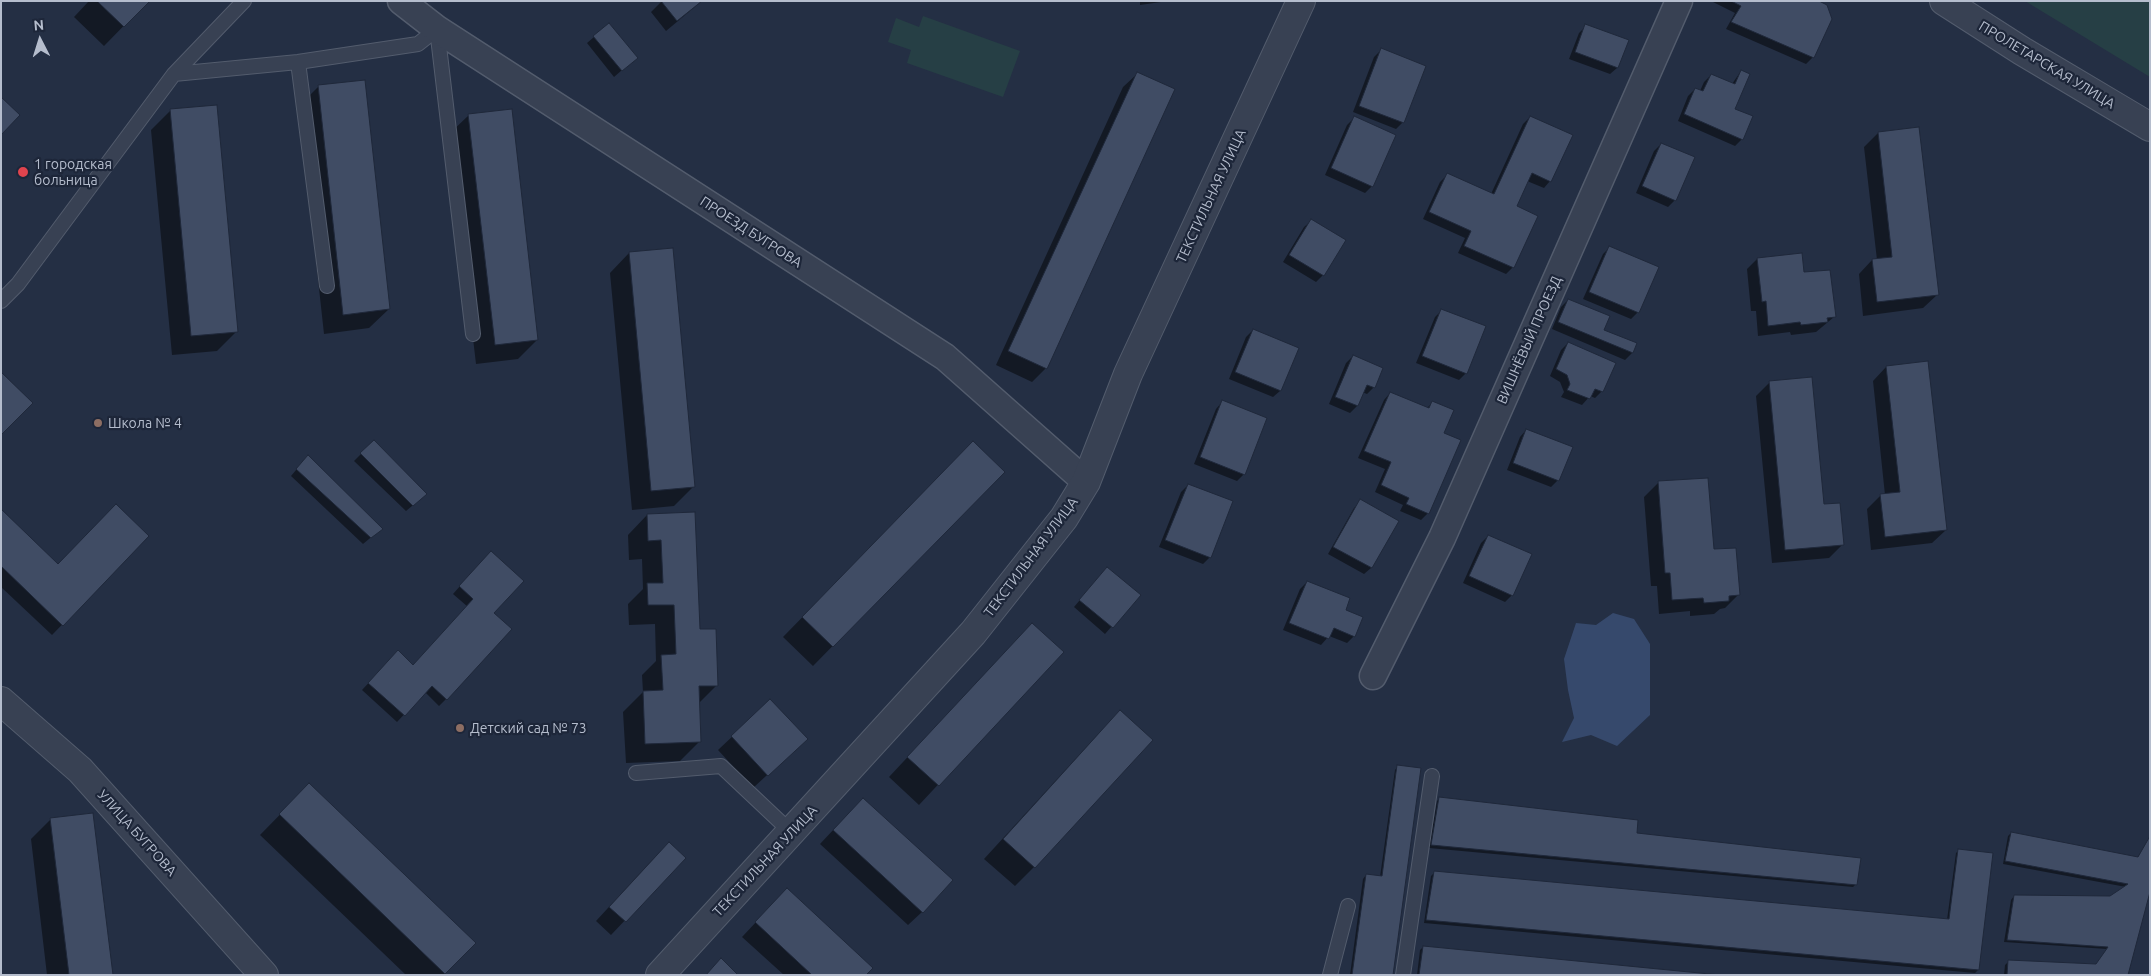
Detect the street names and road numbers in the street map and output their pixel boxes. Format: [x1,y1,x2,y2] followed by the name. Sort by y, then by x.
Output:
[1976,18,2118,112] street label: ПРОЛЕТАРСКАЯ УЛИЦА
[1173,126,1249,266] street label: ТЕКСТИЛЬНАЯ УЛИЦА
[697,193,805,271] street label: ПРОЕЗД БУГРОВА
[1493,273,1565,407] street label: ВИШНЁВЫЙ ПРОЕЗД
[980,494,1082,620] street label: ТЕКСТИЛЬНАЯ УЛИЦА
[94,787,180,879] street label: УЛИЦА БУГРОВА
[709,802,821,920] street label: ТЕКСТИЛЬНАЯ УЛИЦА

